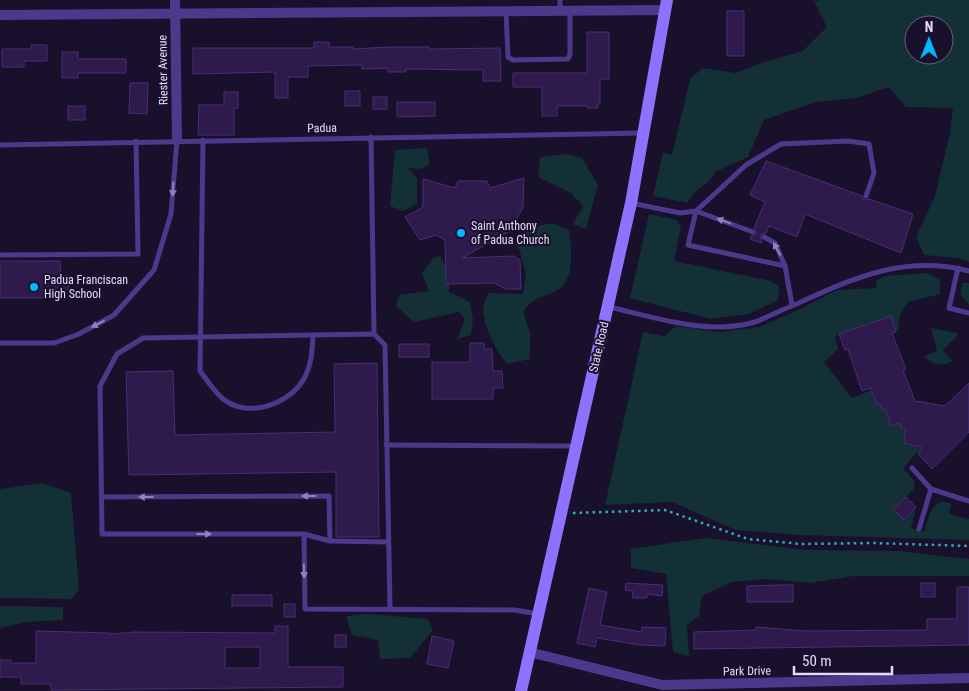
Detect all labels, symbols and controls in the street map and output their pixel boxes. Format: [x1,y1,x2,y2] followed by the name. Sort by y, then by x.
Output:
[904,15,954,65] north arrow
[925,19,933,35] text: N
[155,34,171,105] street label: Riester Avenue
[307,121,337,135] street label: Padua
[169,181,177,197] one-way arrow
[717,217,732,224] one-way arrow
[471,219,550,247] place label: Saint Anthony of Padua Church
[455,227,467,239] marker: Saint Anthony of Padua Church
[772,243,781,256] one-way arrow
[44,273,128,301] place label: Padua Franciscan High School
[28,281,40,293] marker: Padua Franciscan High School
[91,320,105,328] one-way arrow
[586,320,612,374] street label: State Road
[300,492,316,500] one-way arrow
[138,493,154,501] one-way arrow
[196,530,212,538] one-way arrow
[300,564,308,580] one-way arrow
[794,644,892,676] scale bar
[802,652,832,670] text: 50 m
[723,664,772,678] street label: Park Drive

